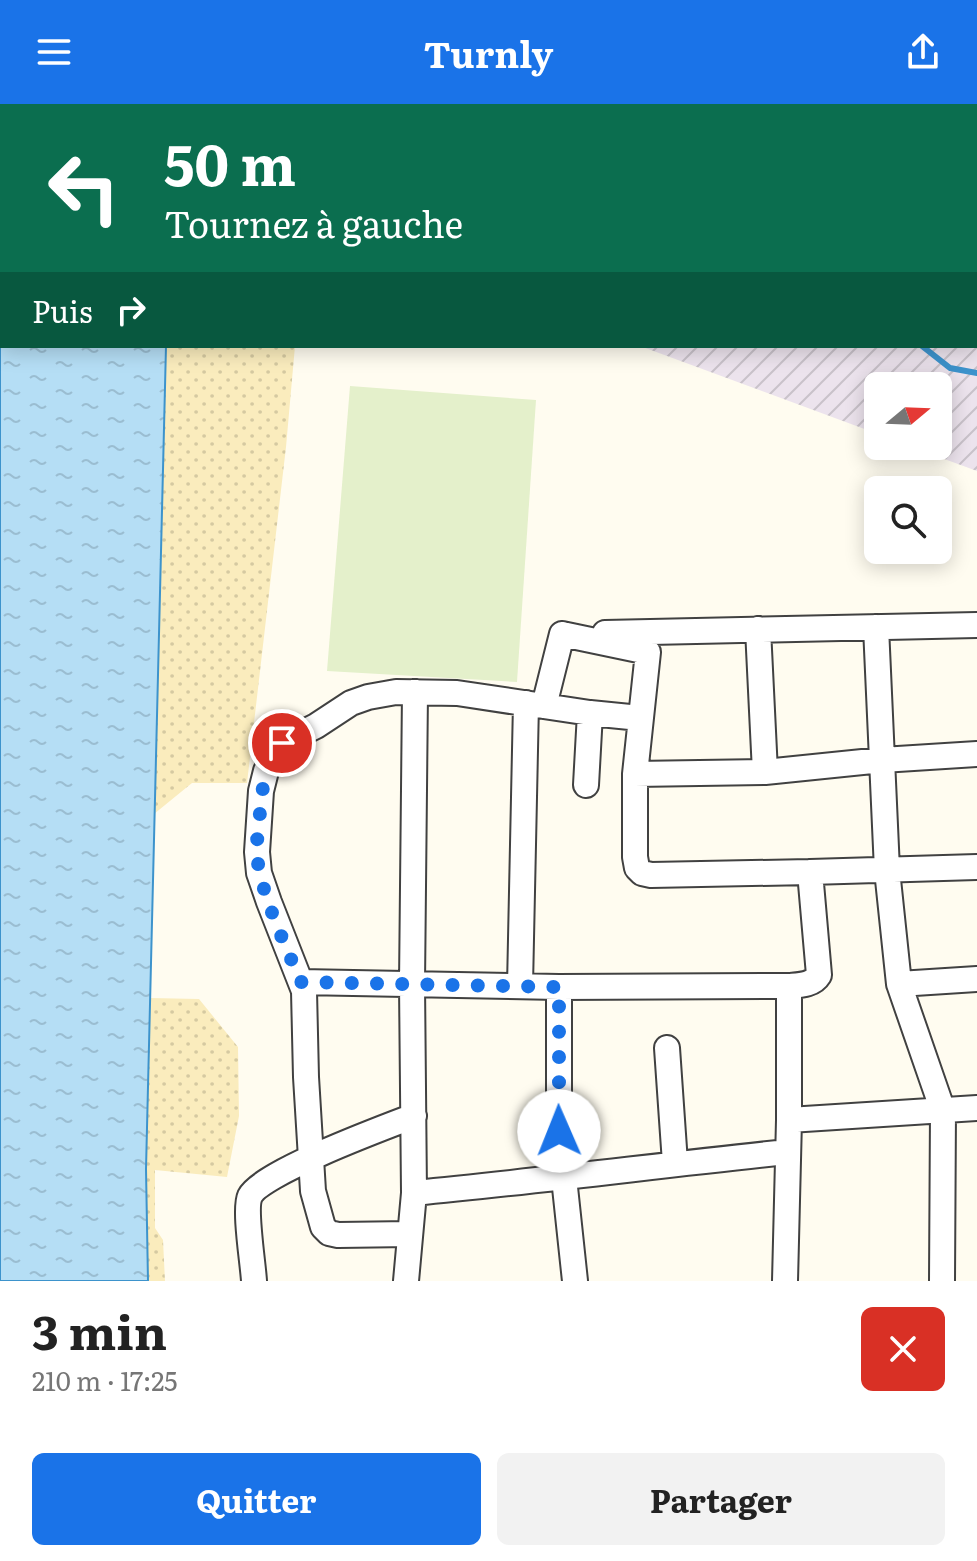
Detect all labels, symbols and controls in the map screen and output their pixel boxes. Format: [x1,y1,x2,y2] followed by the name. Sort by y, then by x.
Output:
[424,26,553,79] text: Turnly
[32,30,76,74] icon: menu
[901,30,945,74] icon: share
[164,120,296,203] text: 50 m
[32,136,136,240] icon: left
[164,196,463,249] text: Tournez à gauche
[32,288,93,332] text: Puis
[109,288,153,332] icon: right
[864,372,952,460] north arrow
[864,372,952,564] map controls
[864,476,952,564] button: search
[248,709,316,777] pin
[260,721,304,765] icon: arrive
[517,1089,601,1173] position arrow
[32,1294,167,1365] text: 3 min
[861,1307,945,1391] button: close
[32,1360,178,1399] text: 210 m · 17:25
[32,1453,481,1545] button: Quitter
[497,1453,945,1545] button: Partager

